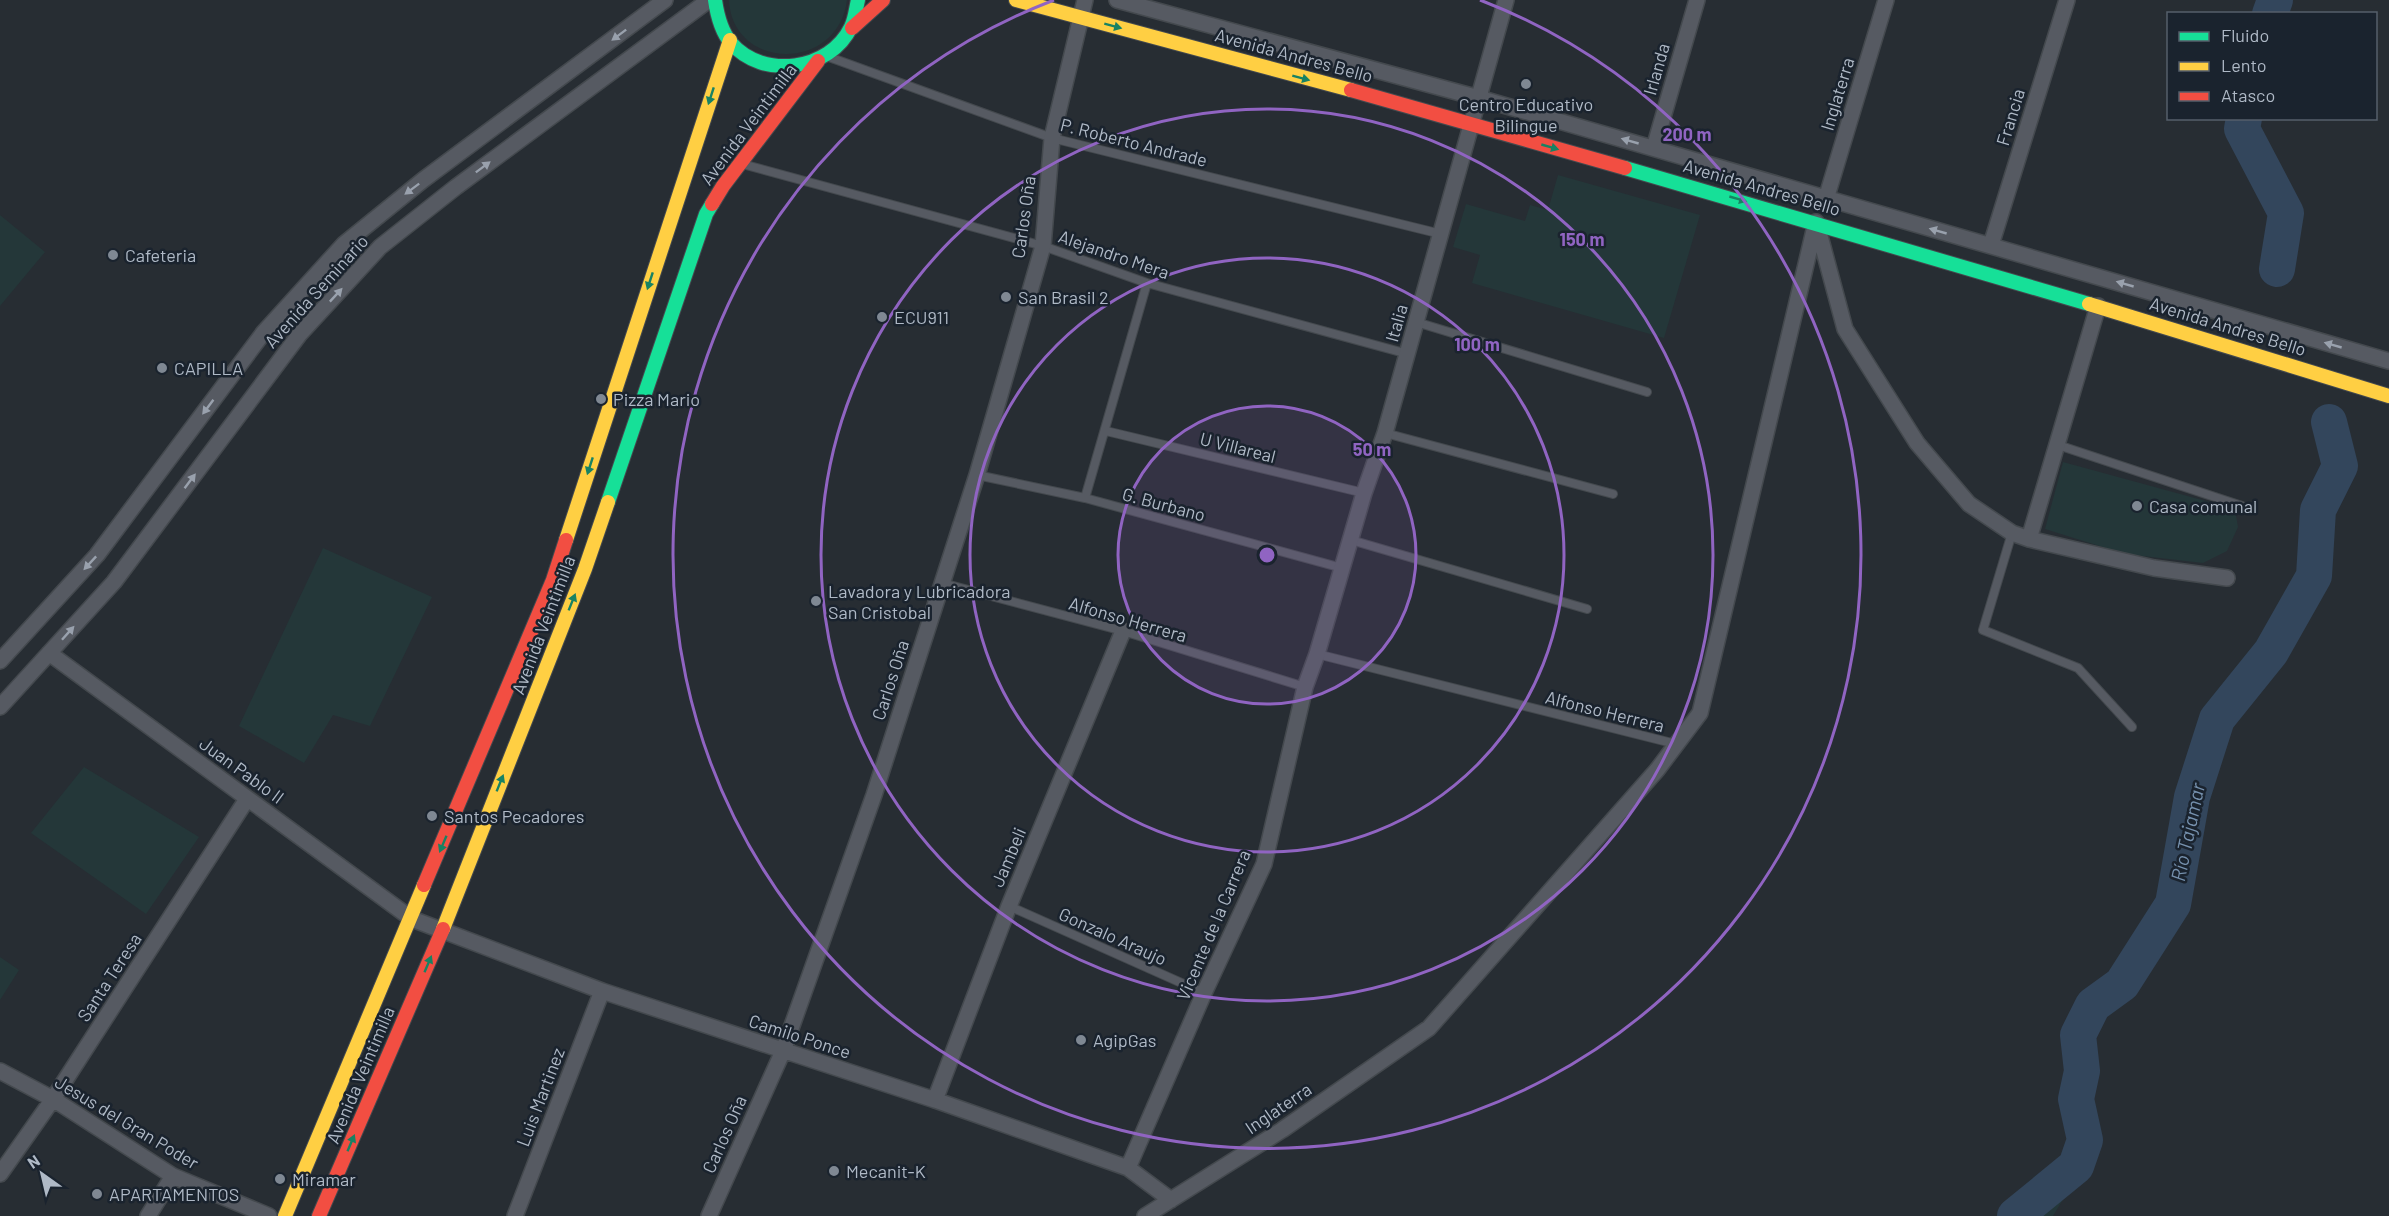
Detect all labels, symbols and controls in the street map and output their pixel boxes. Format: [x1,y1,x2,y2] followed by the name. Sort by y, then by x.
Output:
[2167,12,2377,120] legend
[1104,22,1122,31] one-way arrow
[1213,23,1375,87] street label: Avenida Andres Bello
[2221,24,2269,46] text: Fluido
[611,29,627,41] one-way arrow
[1638,40,1674,98] street label: Irlanda
[2221,54,2267,76] text: Lento
[1815,55,1859,133] street label: Inglaterra
[695,59,801,189] street label: Avenida Veintimilla
[1292,73,1310,83] one-way arrow
[1519,77,1533,91] marker: Centro Educativo Bilingue
[2221,84,2275,106] text: Atasco
[1991,86,2029,148] street label: Francia
[706,87,715,105] one-way arrow
[1459,93,1593,136] place label: Centro Educativo Bilingue
[1058,113,1210,171] street label: P. Roberto Andrade
[1662,123,1712,145] text: 200 m
[1620,136,1638,145] one-way arrow
[1541,143,1559,152] one-way arrow
[1681,154,1843,220] street label: Avenida Andres Bello
[475,162,490,174] one-way arrow
[1006,174,1040,260] street label: Carlos Oña
[404,183,419,195] one-way arrow
[1729,195,1747,205] one-way arrow
[1056,225,1172,283] street label: Alejandro Mera
[1929,225,1947,235] one-way arrow
[1560,228,1604,250] text: 150 m
[259,230,373,352] street label: Avenida Seminario
[125,244,196,266] place label: Cafeteria
[106,248,120,262] marker: Cafeteria
[645,272,655,290] one-way arrow
[2116,279,2134,289] one-way arrow
[1018,286,1109,308] place label: San Brasil 2
[329,288,342,303] one-way arrow
[999,290,1013,304] marker: San Brasil 2
[2147,292,2309,360] street label: Avenida Andres Bello
[1380,302,1412,344] street label: Italia
[894,306,949,328] place label: ECU911
[875,310,889,324] marker: ECU911
[1454,333,1500,355] text: 100 m
[2324,339,2342,349] one-way arrow
[174,357,243,379] place label: CAPILLA
[155,361,169,375] marker: CAPILLA
[613,388,700,410] place label: Pizza Mario
[594,392,608,406] marker: Pizza Mario
[201,399,214,415] one-way arrow
[1198,427,1278,467] street label: U Villareal
[1353,438,1391,460] text: 50 m
[585,457,594,475] one-way arrow
[183,473,196,489] one-way arrow
[1120,482,1208,526] street label: G. Burbano
[2149,495,2257,517] place label: Casa comunal
[2130,499,2144,513] marker: Casa comunal
[1257,545,1277,565] centre of rings
[506,552,580,698] street label: Avenida Veintimilla
[83,555,97,570] one-way arrow
[828,580,1010,623] place label: Lavadora y Lubricadora San Cristobal
[567,592,577,610] one-way arrow
[1066,592,1190,646] street label: Alfonso Herrera
[809,594,823,608] marker: Lavadora y Lubricadora San Cristobal
[61,626,74,641] one-way arrow
[867,637,913,723] street label: Carlos Oña
[1543,686,1667,736] street label: Alfonso Herrera
[195,732,289,808] street label: Juan Pablo II
[496,774,506,792] one-way arrow
[2165,780,2209,883] water label: Río Tajamar
[444,805,584,827] place label: Santos Pecadores
[425,809,439,823] marker: Santos Pecadores
[986,824,1030,890] street label: Jambeli
[438,835,448,853] one-way arrow
[1171,846,1255,1004] street label: Vicente de la Carrera
[1056,902,1170,970] street label: Gonzalo Araujo
[72,929,146,1025] street label: Santa Teresa
[424,955,433,973] one-way arrow
[321,1003,399,1147] street label: Avenida Veintimilla
[746,1009,854,1063] street label: Camilo Ponce
[1093,1029,1156,1051] place label: AgipGas
[1074,1033,1088,1047] marker: AgipGas
[511,1045,569,1149] street label: Luis Martinez
[51,1070,203,1174] street label: Jesus del Gran Poder
[1241,1078,1315,1138] street label: Inglaterra
[697,1092,751,1176] street label: Carlos Oña
[346,1134,356,1152] one-way arrow
[12,1144,72,1204] north arrow
[24,1150,43,1172] text: N
[846,1160,926,1182] place label: Mecanit-K
[827,1164,841,1178] marker: Mecanit-K
[292,1168,356,1190] place label: Miramar
[273,1172,287,1186] marker: Miramar
[109,1183,239,1205] place label: APARTAMENTOS
[90,1187,104,1201] marker: APARTAMENTOS

